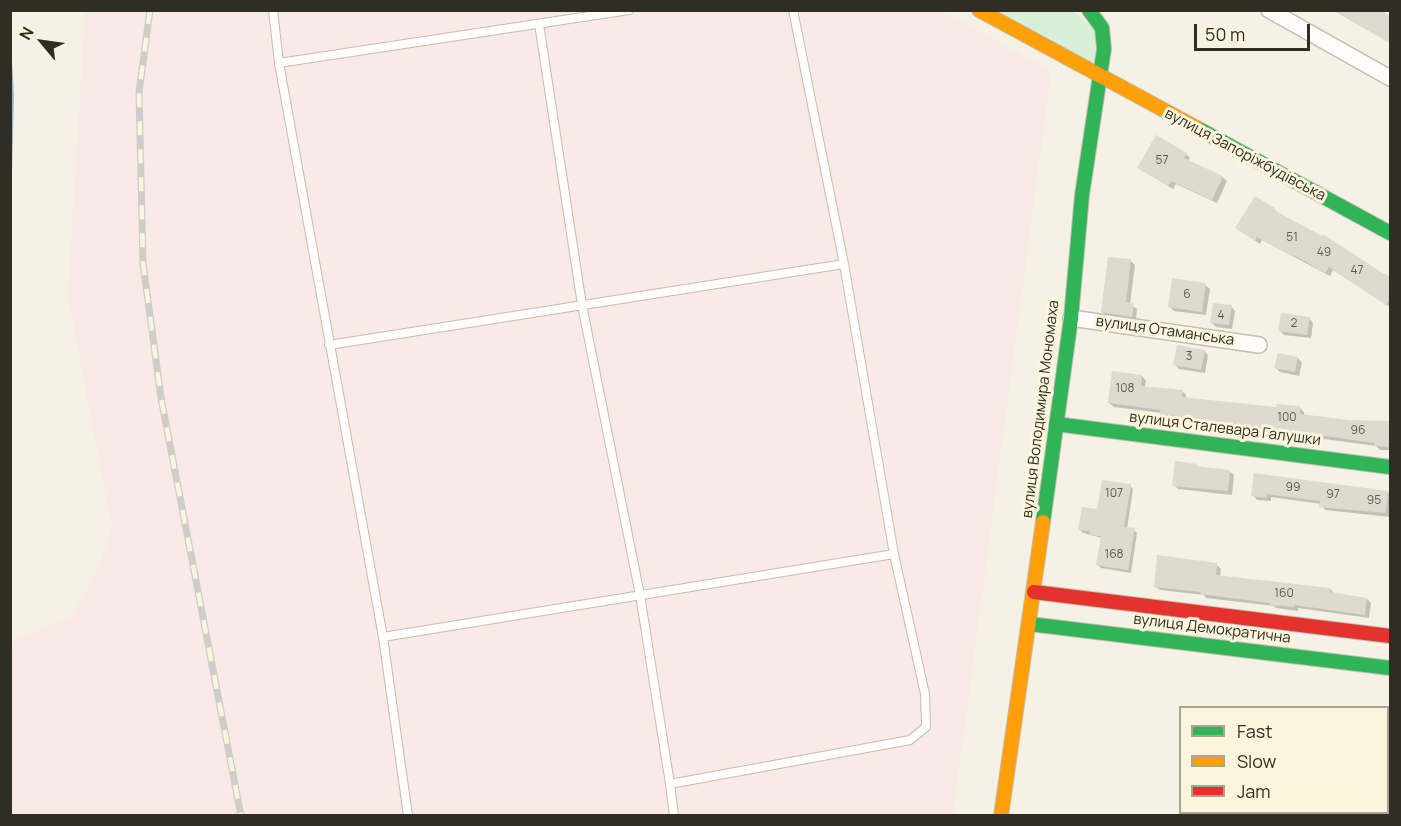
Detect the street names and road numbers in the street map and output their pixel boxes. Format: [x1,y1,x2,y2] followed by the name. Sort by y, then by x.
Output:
[1161,105,1329,205] street label: вулиця Запоріжбудівська
[1019,299,1063,519] street label: вулиця Володимира Мономаха
[1095,312,1235,350] street label: вулиця Отаманська
[1128,408,1322,450] street label: вулиця Сталевара Галушки
[1132,610,1292,648] street label: вулиця Демократична

